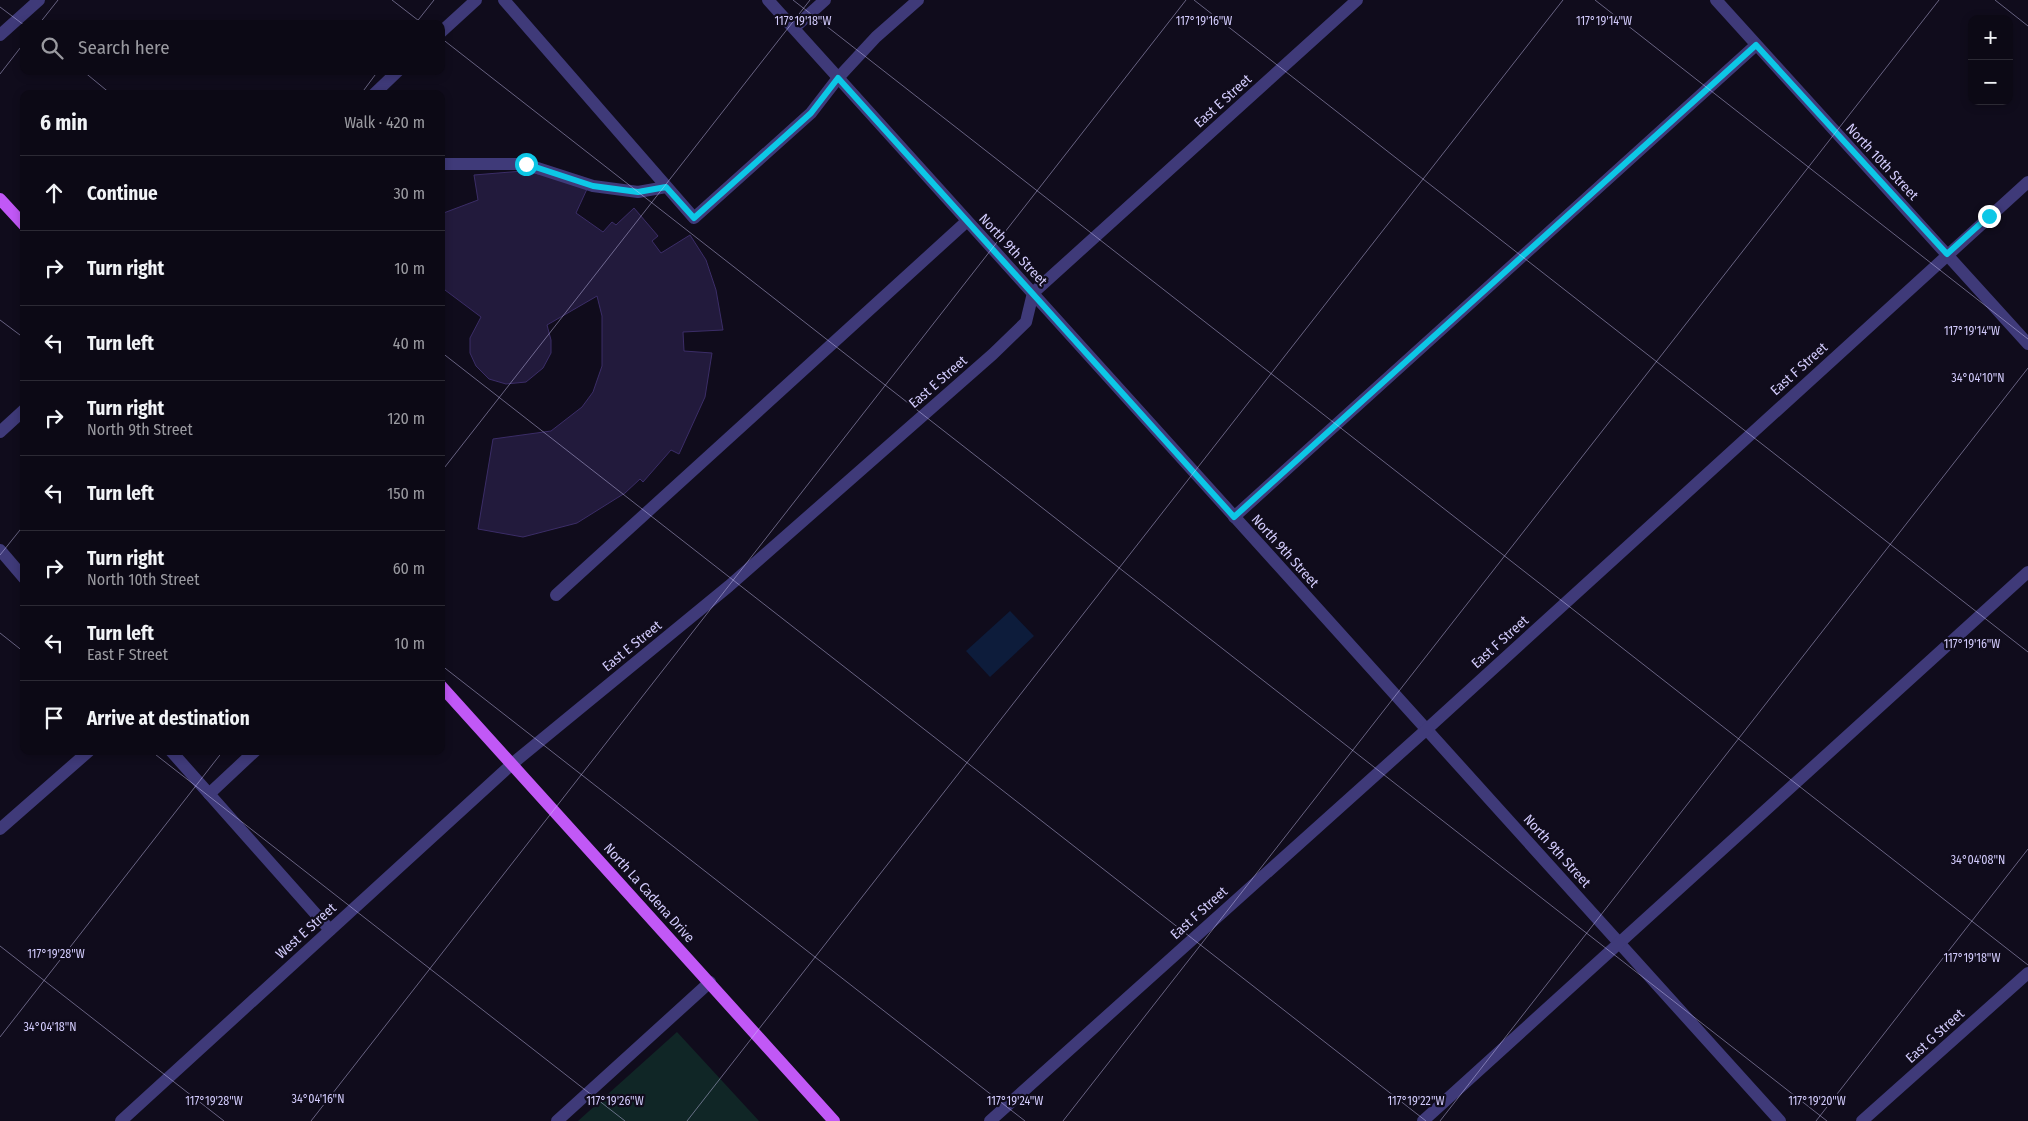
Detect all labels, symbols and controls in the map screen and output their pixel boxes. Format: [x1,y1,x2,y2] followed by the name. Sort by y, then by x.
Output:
[775,14,831,28] text: 117°19'18"W
[1176,14,1232,28] text: 117°19'16"W
[1576,14,1632,28] text: 117°19'14"W
[1968,15,2013,105] map controls
[1968,15,2013,60] button: +
[20,20,445,75] search box
[38,34,66,62] icon: search
[78,36,170,59] text: Search here
[1968,60,2013,105] button: −
[1191,71,1255,131] street label: East E Street
[40,110,88,136] text: 6 min
[344,113,425,132] text: Walk · 420 m
[1842,120,1922,204] street label: North 10th Street
[515,153,538,176] route start
[40,179,68,207] icon: ahead
[87,182,158,205] text: Continue
[393,184,425,203] text: 30 m
[1978,205,2001,228] route end
[975,210,1051,290] street label: North 9th Street
[40,254,68,282] icon: right
[87,257,164,280] text: Turn right
[394,259,425,278] text: 10 m
[1944,324,2000,338] text: 117°19'14"W
[40,329,68,357] icon: left
[87,332,154,355] text: Turn left
[393,334,425,353] text: 40 m
[1767,339,1831,399] street label: East F Street
[906,352,971,412] street label: East E Street
[1951,371,2005,385] text: 34°04'10"N
[87,397,164,420] text: Turn right
[40,404,68,432] icon: right
[387,409,425,428] text: 120 m
[87,420,193,439] text: North 9th Street
[40,479,68,507] icon: left
[87,482,154,505] text: Turn left
[387,484,425,503] text: 150 m
[1248,511,1323,591] street label: North 9th Street
[87,547,164,570] text: Turn right
[40,554,68,582] icon: right
[393,559,425,578] text: 60 m
[87,570,199,589] text: North 10th Street
[1468,612,1532,672] street label: East F Street
[599,617,665,675] street label: East E Street
[87,622,154,645] text: Turn left
[40,629,68,657] icon: left
[394,634,425,653] text: 10 m
[1944,637,2000,651] text: 117°19'16"W
[87,645,168,664] text: East F Street
[40,704,68,732] icon: arrive
[87,707,250,730] text: Arrive at destination
[1520,811,1595,891] street label: North 9th Street
[600,840,698,946] street label: North La Cadena Drive
[1951,853,2005,867] text: 34°04'08"N
[1167,883,1231,943] street label: East F Street
[272,899,340,963] street label: West E Street
[27,947,85,961] text: 117°19'28"W
[1944,951,2000,965] text: 117°19'18"W
[1902,1005,1968,1067] street label: East G Street
[24,1020,77,1034] text: 34°04'18"N
[292,1092,344,1106] text: 34°04'16"N
[185,1094,243,1108] text: 117°19'28"W
[586,1094,644,1108] text: 117°19'26"W
[987,1094,1043,1108] text: 117°19'24"W
[1388,1094,1444,1108] text: 117°19'22"W
[1788,1094,1846,1108] text: 117°19'20"W

